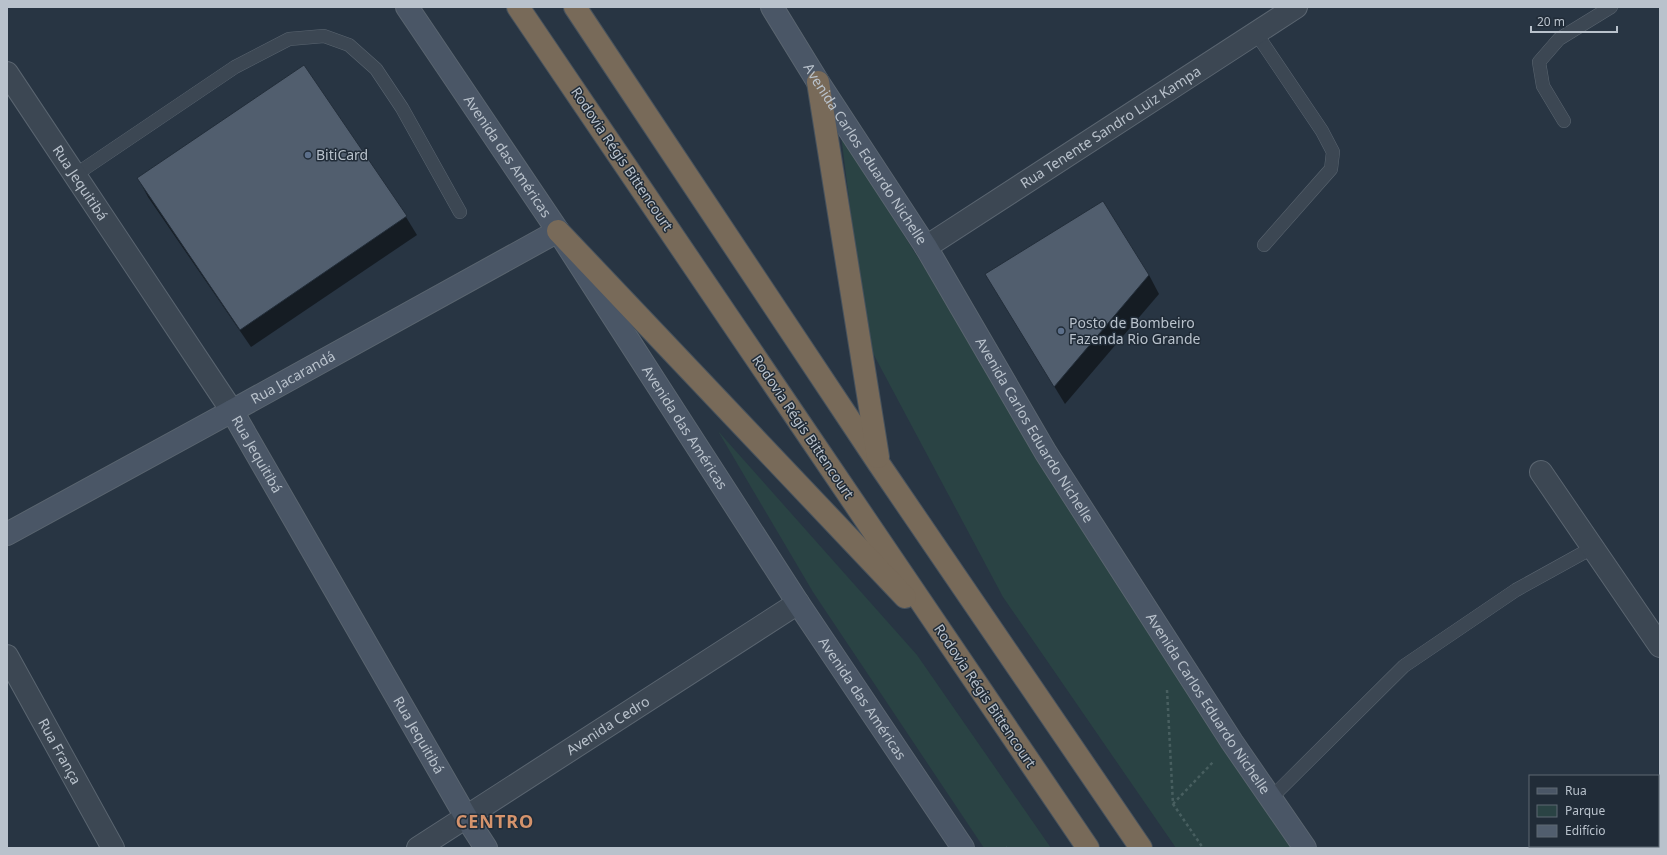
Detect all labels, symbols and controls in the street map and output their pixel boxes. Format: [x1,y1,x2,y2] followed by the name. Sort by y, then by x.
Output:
[1531,8,1617,34] scale bar
[1537,13,1565,30] text: 20 m
[800,59,932,248] street label: Avenida Carlos Eduardo Nichelle
[1016,61,1204,192] street label: Rua Tenente Sandro Luiz Kampa
[567,83,678,234] street label: Rodovia Régis Bittencourt
[460,91,556,221] street label: Avenida das Américas
[49,141,112,224] street label: Rua Jequitibá
[316,145,368,164] place label: BitiCard
[303,150,313,160] marker: BitiCard
[1069,313,1201,348] place label: Posto de Bombeiro Fazenda Rio Grande
[1056,326,1066,336] marker: Posto de Bombeiro Fazenda Rio Grande
[972,334,1098,526] street label: Avenida Carlos Eduardo Nichelle
[247,346,338,408] street label: Rua Jacarandá
[748,351,859,502] street label: Rodovia Régis Bittencourt
[638,362,732,493] street label: Avenida das Américas
[228,412,287,496] street label: Rua Jequitibá
[1142,609,1275,798] street label: Avenida Carlos Eduardo Nichelle
[930,620,1041,771] street label: Rodovia Régis Bittencourt
[815,633,911,763] street label: Avenida das Américas
[562,691,653,759] street label: Avenida Cedro
[389,692,449,777] street label: Rua Jequitibá
[34,715,86,788] street label: Rua França
[1529,775,1659,847] legend
[1565,782,1587,799] text: Rua
[1565,802,1606,819] text: Parque
[456,809,534,833] district label: CENTRO
[1565,822,1606,839] text: Edifício

